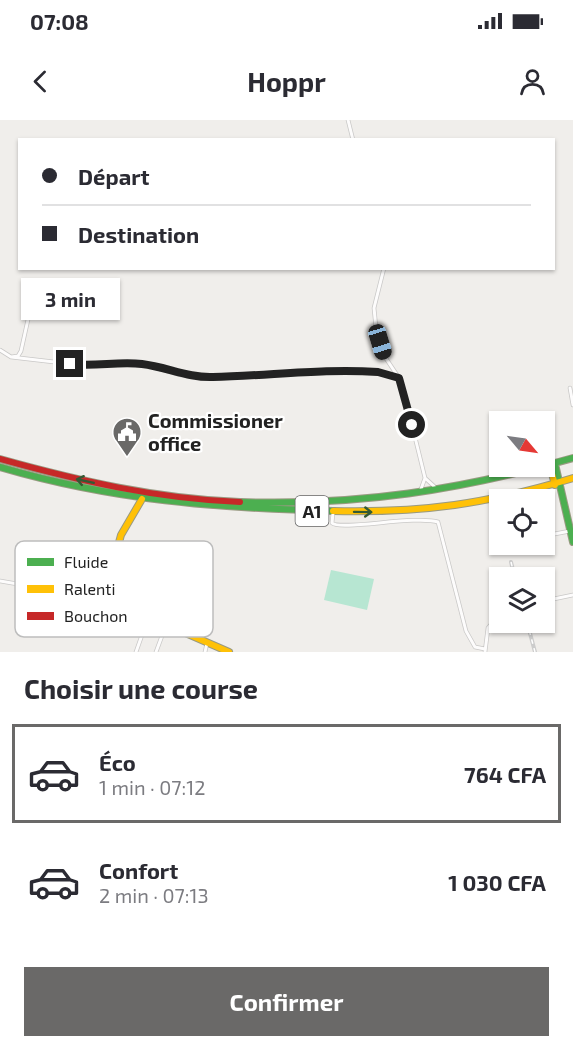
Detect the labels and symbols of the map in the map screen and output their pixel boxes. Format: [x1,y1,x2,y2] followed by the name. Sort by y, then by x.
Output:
[20,277,119,319] callout: 3 min
[366,322,394,362] car
[56,350,83,377] route end
[148,408,283,455] place label: Commissioner office
[398,411,425,438] route start
[489,411,555,477] north arrow
[111,416,143,458] public building icon: Commissioner office
[76,475,95,486] one-way arrow
[296,496,328,526] road number: A1
[353,506,373,518] one-way arrow
[15,541,213,637] legend
[64,552,108,571] text: Fluide
[64,579,115,598] text: Ralenti
[64,606,128,625] text: Bouchon

